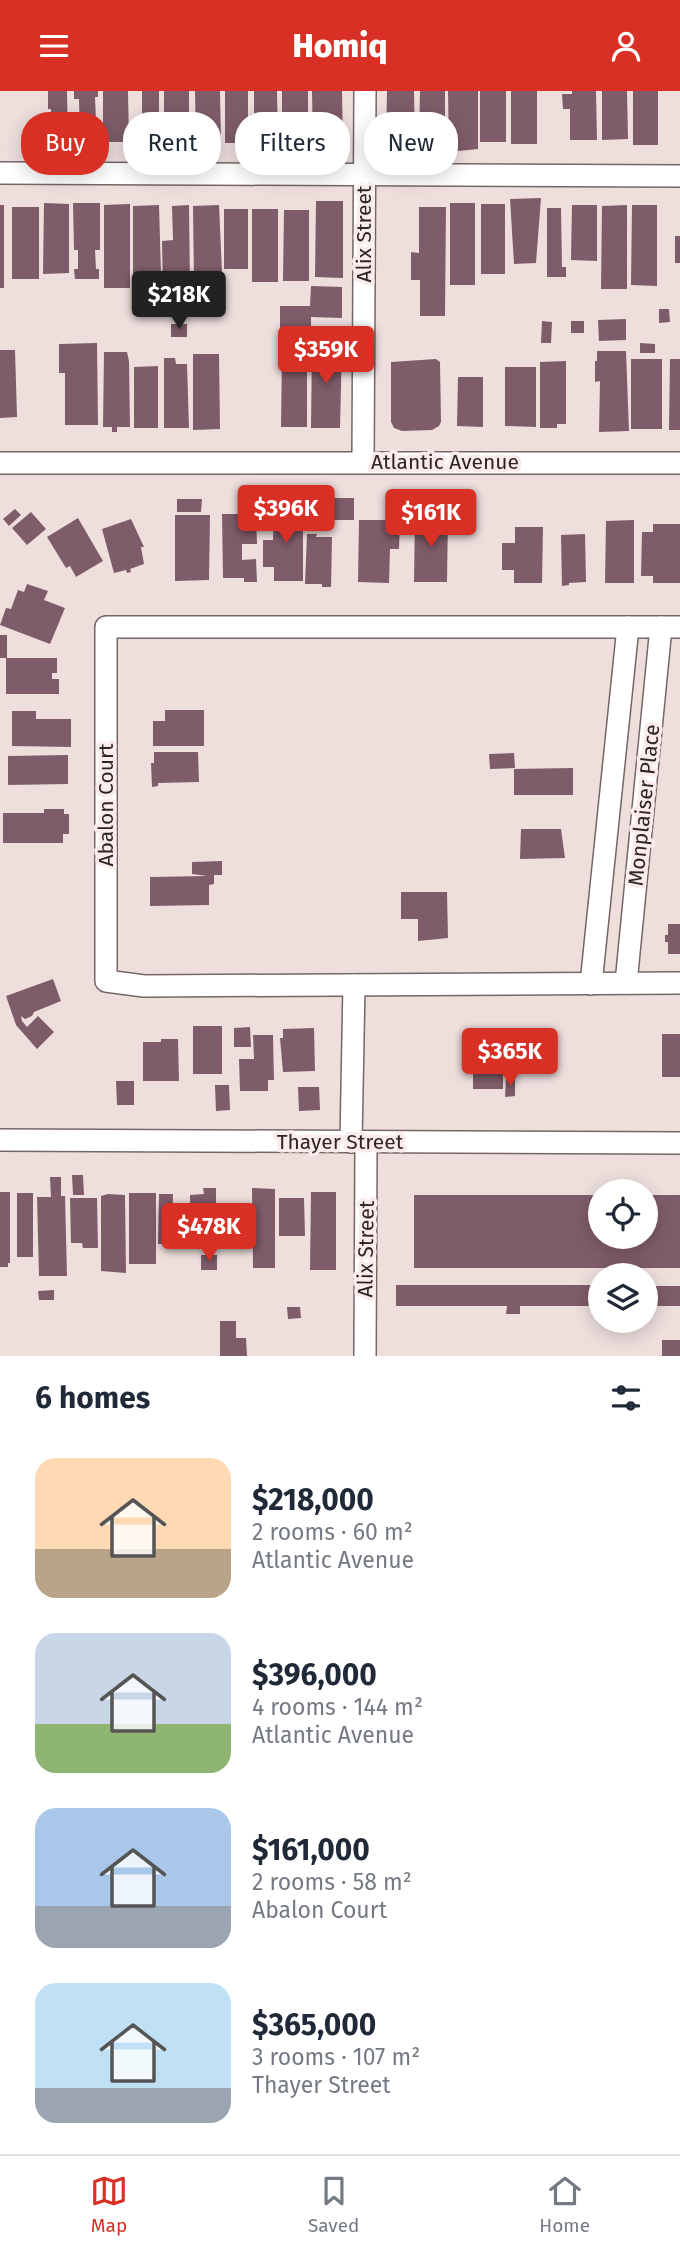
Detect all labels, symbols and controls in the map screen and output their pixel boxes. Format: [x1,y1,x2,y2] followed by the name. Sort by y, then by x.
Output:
[35,27,73,65] icon: menu
[293,27,387,65] text: Homiq
[607,27,645,65] icon: person
[21,112,109,175] chip: Buy
[123,112,221,175] chip: Rent
[235,112,350,175] chip: Filters
[364,112,458,175] chip: New
[351,185,377,282] street label: Alix Street
[130,271,228,331] pin: $218K
[148,280,210,308] text: $218K
[277,327,375,386] pin: $359K
[294,335,358,363] text: $359K
[371,449,519,475] street label: Atlantic Avenue
[237,485,335,545] pin: $396K
[382,489,480,549] pin: $161K
[254,494,318,522] text: $396K
[401,498,461,526] text: $161K
[623,723,665,887] street label: Monplaiser Place
[93,743,119,867] street label: Abalon Court
[461,1028,559,1088] pin: $365K
[478,1037,542,1065] text: $365K
[277,1129,404,1155] street label: Thayer Street
[588,1179,658,1333] map controls
[588,1179,658,1249] button: locate
[352,1200,380,1298] street label: Alix Street
[160,1203,258,1263] pin: $478K
[177,1212,241,1240] text: $478K
[588,1263,658,1333] button: layers
[607,1379,645,1417] icon: filters
[35,1380,150,1416] text: 6 homes
[252,1482,374,1518] text: $218,000
[91,1486,175,1570] icon: home
[252,1518,413,1546] text: 2 rooms · 60 m²
[252,1546,414,1574] text: Atlantic Avenue
[252,1657,377,1693] text: $396,000
[91,1661,175,1745] icon: home
[252,1693,423,1721] text: 4 rooms · 144 m²
[252,1721,414,1749] text: Atlantic Avenue
[252,1832,370,1868] text: $161,000
[91,1836,175,1920] icon: home
[252,1868,412,1896] text: 2 rooms · 58 m²
[252,1896,387,1924] text: Abalon Court
[252,2007,376,2043] text: $365,000
[91,2011,175,2095] icon: home
[252,2043,420,2071] text: 3 rooms · 107 m²
[252,2071,391,2099] text: Thayer Street
[90,2172,128,2237] tab: Map
[308,2172,359,2237] tab: Saved
[539,2172,590,2237] tab: Home

